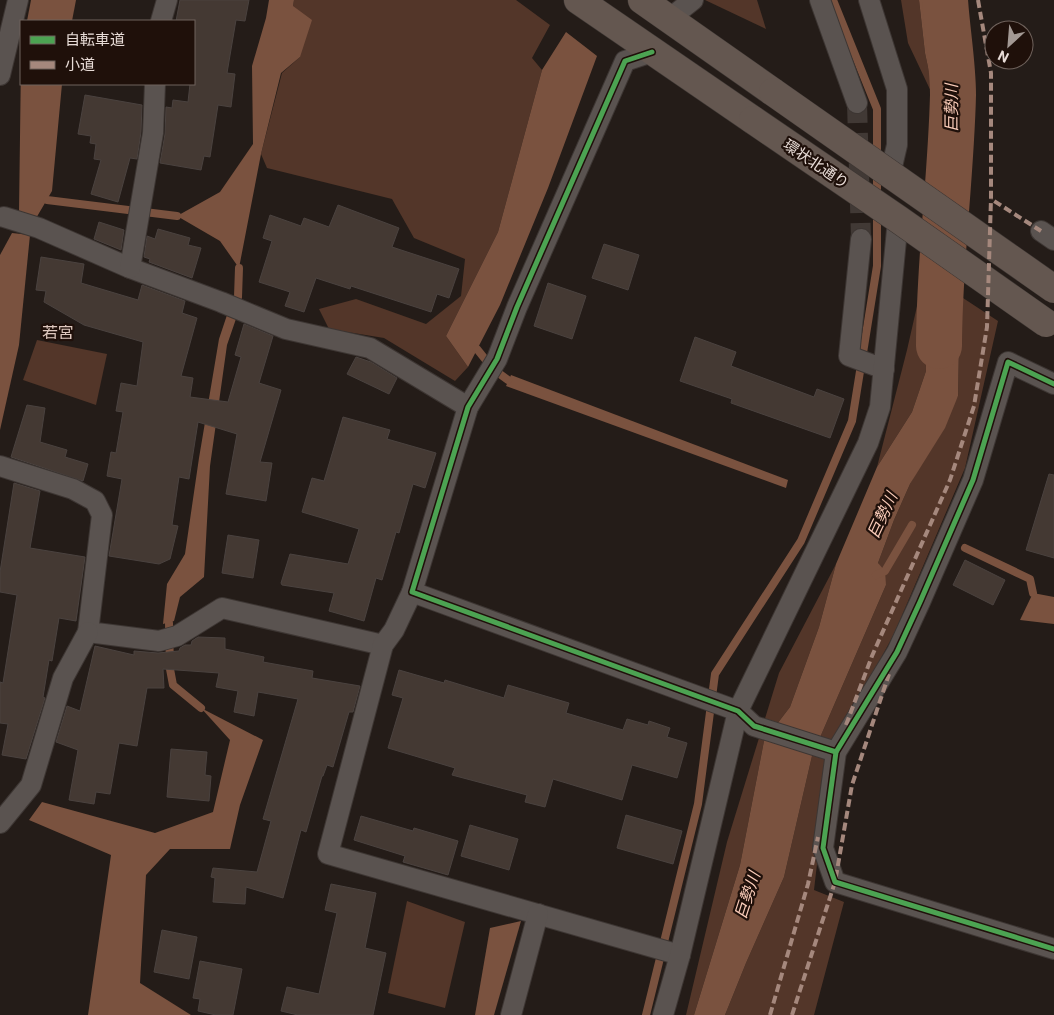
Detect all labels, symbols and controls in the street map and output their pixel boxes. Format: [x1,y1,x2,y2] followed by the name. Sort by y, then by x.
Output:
[20,20,195,85] legend
[984,20,1034,70] north arrow
[65,31,125,49] text: 自転車道
[995,47,1011,66] text: N
[65,56,95,74] text: 小道
[942,82,961,132] water label: 巨勢川
[780,136,852,192] street label: 環状北通り
[42,323,74,342] district label: 若宮
[864,488,902,541] water label: 巨勢川
[731,867,765,921] water label: 巨勢川

